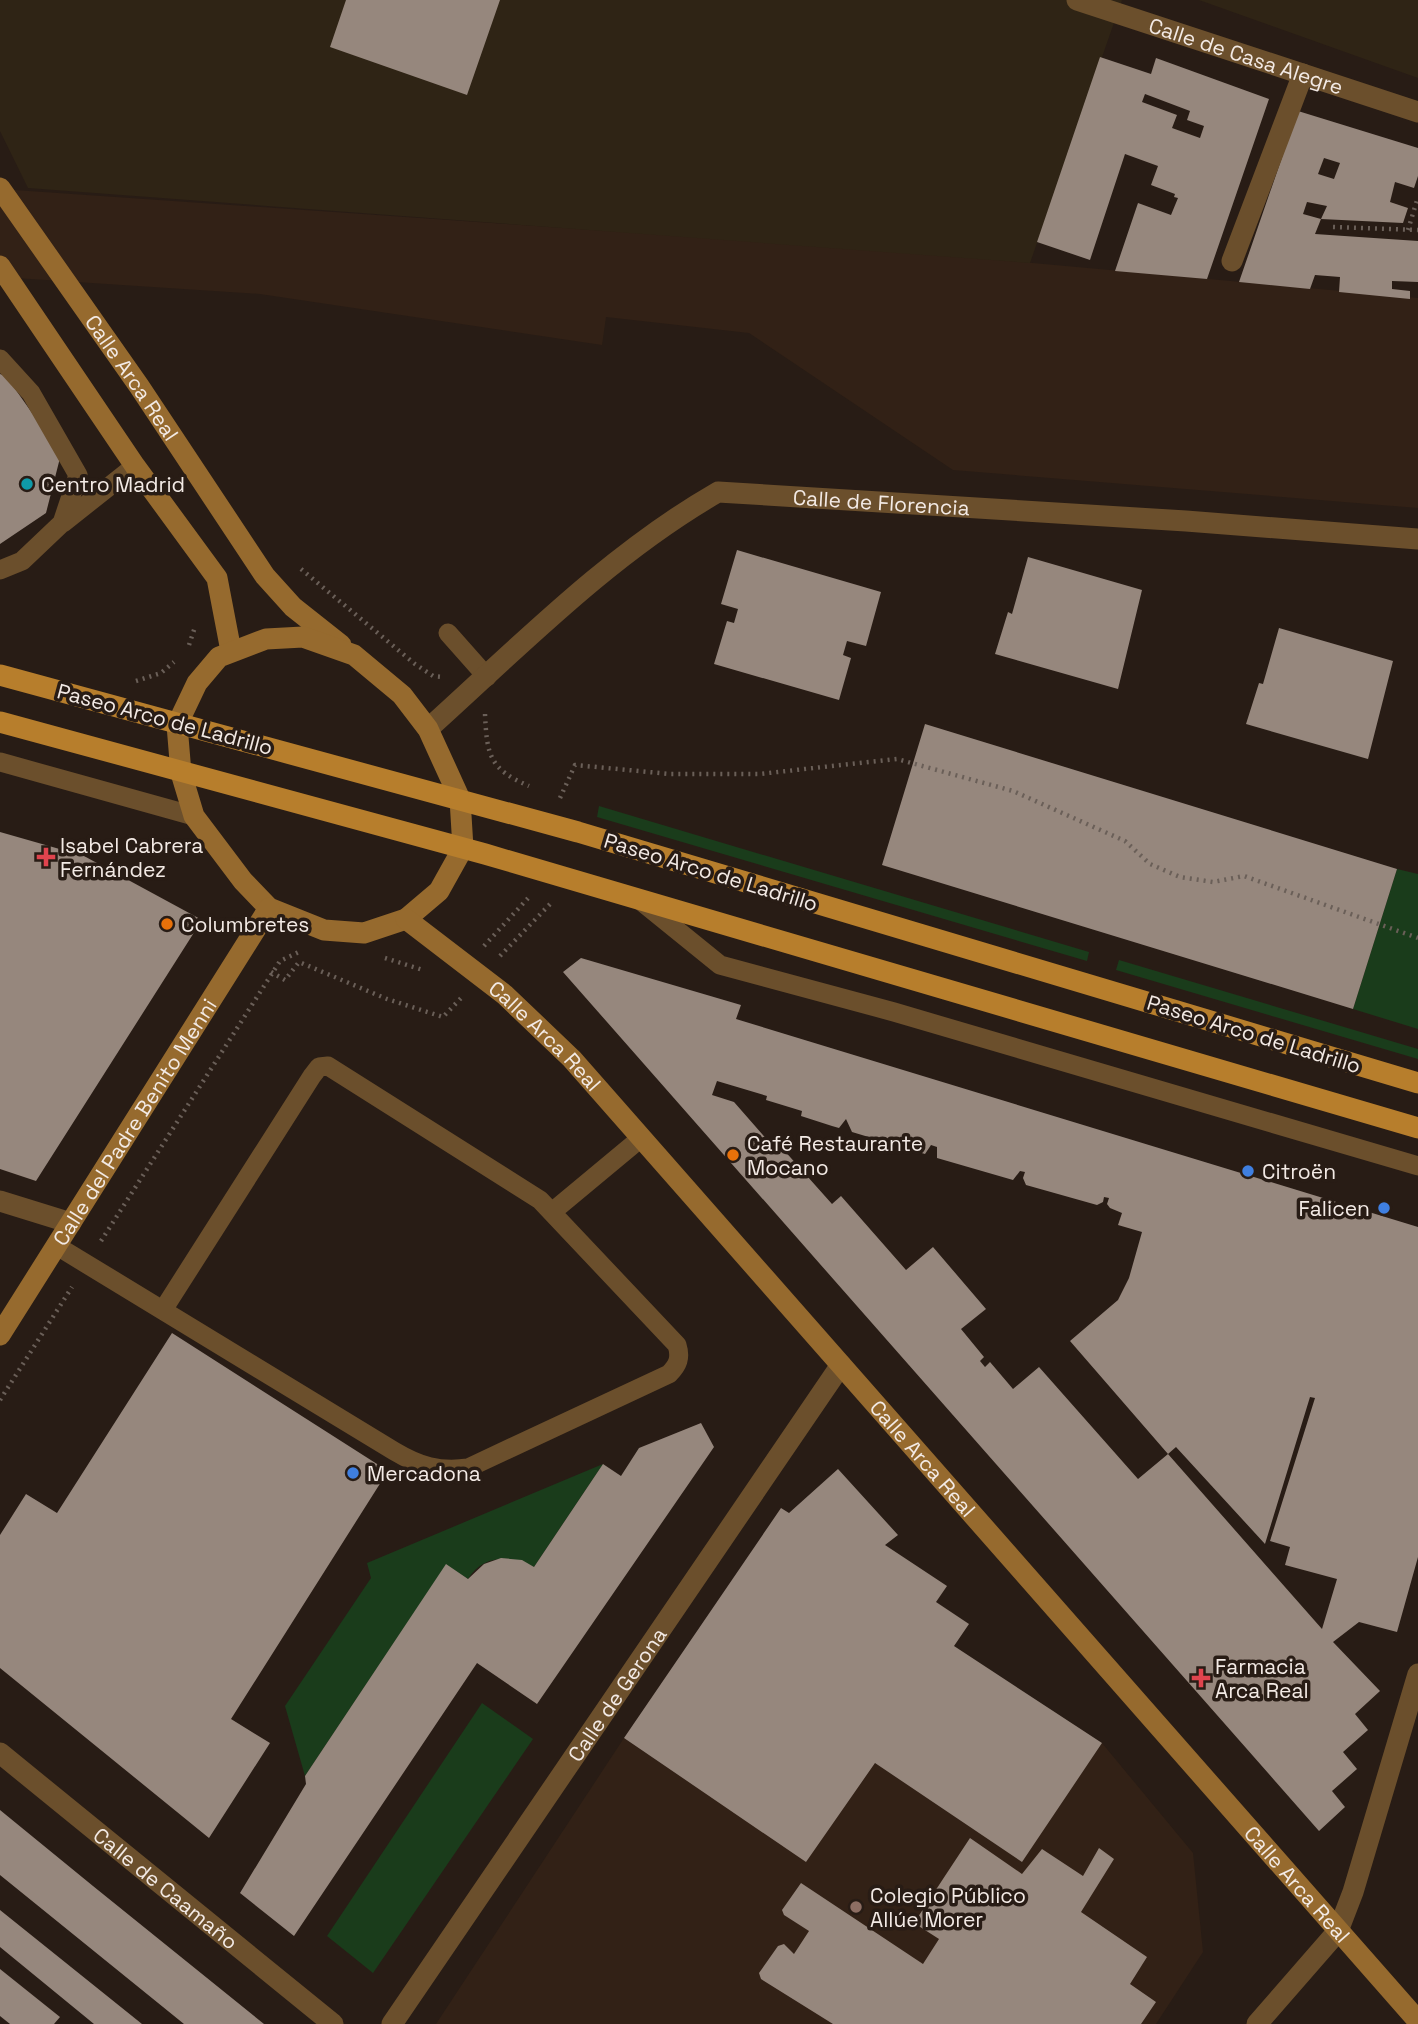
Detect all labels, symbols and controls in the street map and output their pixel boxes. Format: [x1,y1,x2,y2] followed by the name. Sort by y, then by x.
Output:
[1145,11,1347,100] street label: Calle de Casa Alegre
[79,309,185,446] street label: Calle Arca Real
[41,471,185,498] place label: Centro Madrid
[19,476,35,492] marker: Centro Madrid
[792,483,971,521] street label: Calle de Florencia
[54,677,276,761] street label: Paseo Arco de Ladrillo
[601,827,821,917] street label: Paseo Arco de Ladrillo
[60,832,203,883] place label: Isabel Cabrera Fernández
[38,849,54,865] marker: Isabel Cabrera Fernández
[181,911,309,938] place label: Columbretes
[159,916,175,932] marker: Columbretes
[484,974,607,1097] street label: Calle Arca Real
[1144,989,1364,1079] street label: Paseo Arco de Ladrillo
[46,993,222,1250] street label: Calle del Padre Benito Menni
[747,1130,923,1181] place label: Café Restaurante Mocano
[725,1147,741,1163] marker: Café Restaurante Mocano
[1262,1158,1336,1185] place label: Citroën
[1240,1163,1256,1179] marker: Citroën
[1299,1195,1370,1222] place label: Falicen
[1376,1200,1392,1216] marker: Falicen
[864,1394,982,1522] street label: Calle Arca Real
[367,1460,481,1487] place label: Mercadona
[345,1465,361,1481] marker: Mercadona
[561,1622,672,1767] street label: Calle de Gerona
[1215,1653,1309,1704] place label: Farmacia Arca Real
[1193,1670,1209,1686] marker: Farmacia Arca Real
[1239,1820,1356,1948] street label: Calle Arca Real
[88,1821,244,1955] street label: Calle de Caamaño
[870,1882,1026,1933] place label: Colegio Público Allúe Morer
[848,1899,864,1915] marker: Colegio Público Allúe Morer

